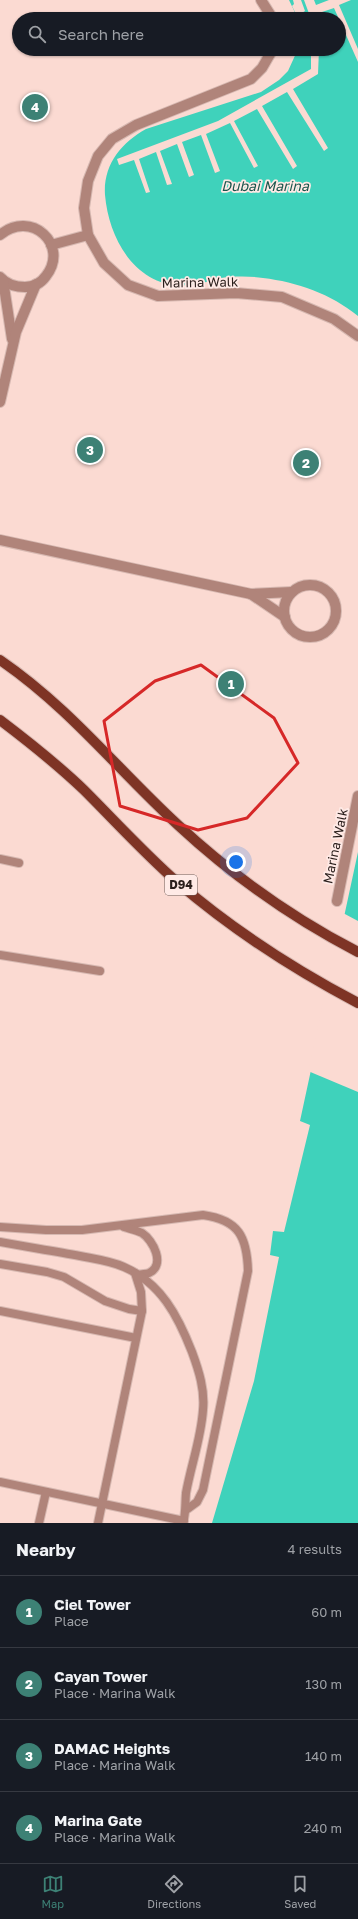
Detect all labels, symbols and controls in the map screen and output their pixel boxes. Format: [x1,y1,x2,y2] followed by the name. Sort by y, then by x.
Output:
[12,12,346,56] search box
[26,23,48,45] icon: search
[58,25,144,43] text: Search here
[22,92,48,122] pin: 4
[221,177,310,194] water label: Dubai Marina
[162,273,239,291] street label: Marina Walk
[77,435,103,465] pin: 3
[293,448,319,478] pin: 2
[218,669,244,699] pin: 1
[319,806,351,885] street label: Marina Walk
[226,852,246,872] your location
[165,875,197,895] road number: D94
[16,1539,76,1560] text: Nearby
[288,1541,342,1557] text: 4 results
[54,1595,131,1613] text: Ciel Tower
[26,1604,32,1620] text: 1
[311,1604,342,1620] text: 60 m
[54,1613,89,1629] text: Place
[54,1667,148,1685] text: Cayan Tower
[25,1676,33,1692] text: 2
[305,1676,342,1692] text: 130 m
[54,1685,176,1701] text: Place · Marina Walk
[54,1739,170,1757] text: DAMAC Heights
[25,1748,33,1764] text: 3
[305,1748,342,1764] text: 140 m
[54,1757,176,1773] text: Place · Marina Walk
[54,1811,142,1829] text: Marina Gate
[25,1820,33,1836] text: 4
[304,1820,342,1836] text: 240 m
[54,1829,176,1845] text: Place · Marina Walk
[42,1873,64,1910] tab: Map
[147,1873,201,1910] tab: Directions
[284,1873,316,1910] tab: Saved

